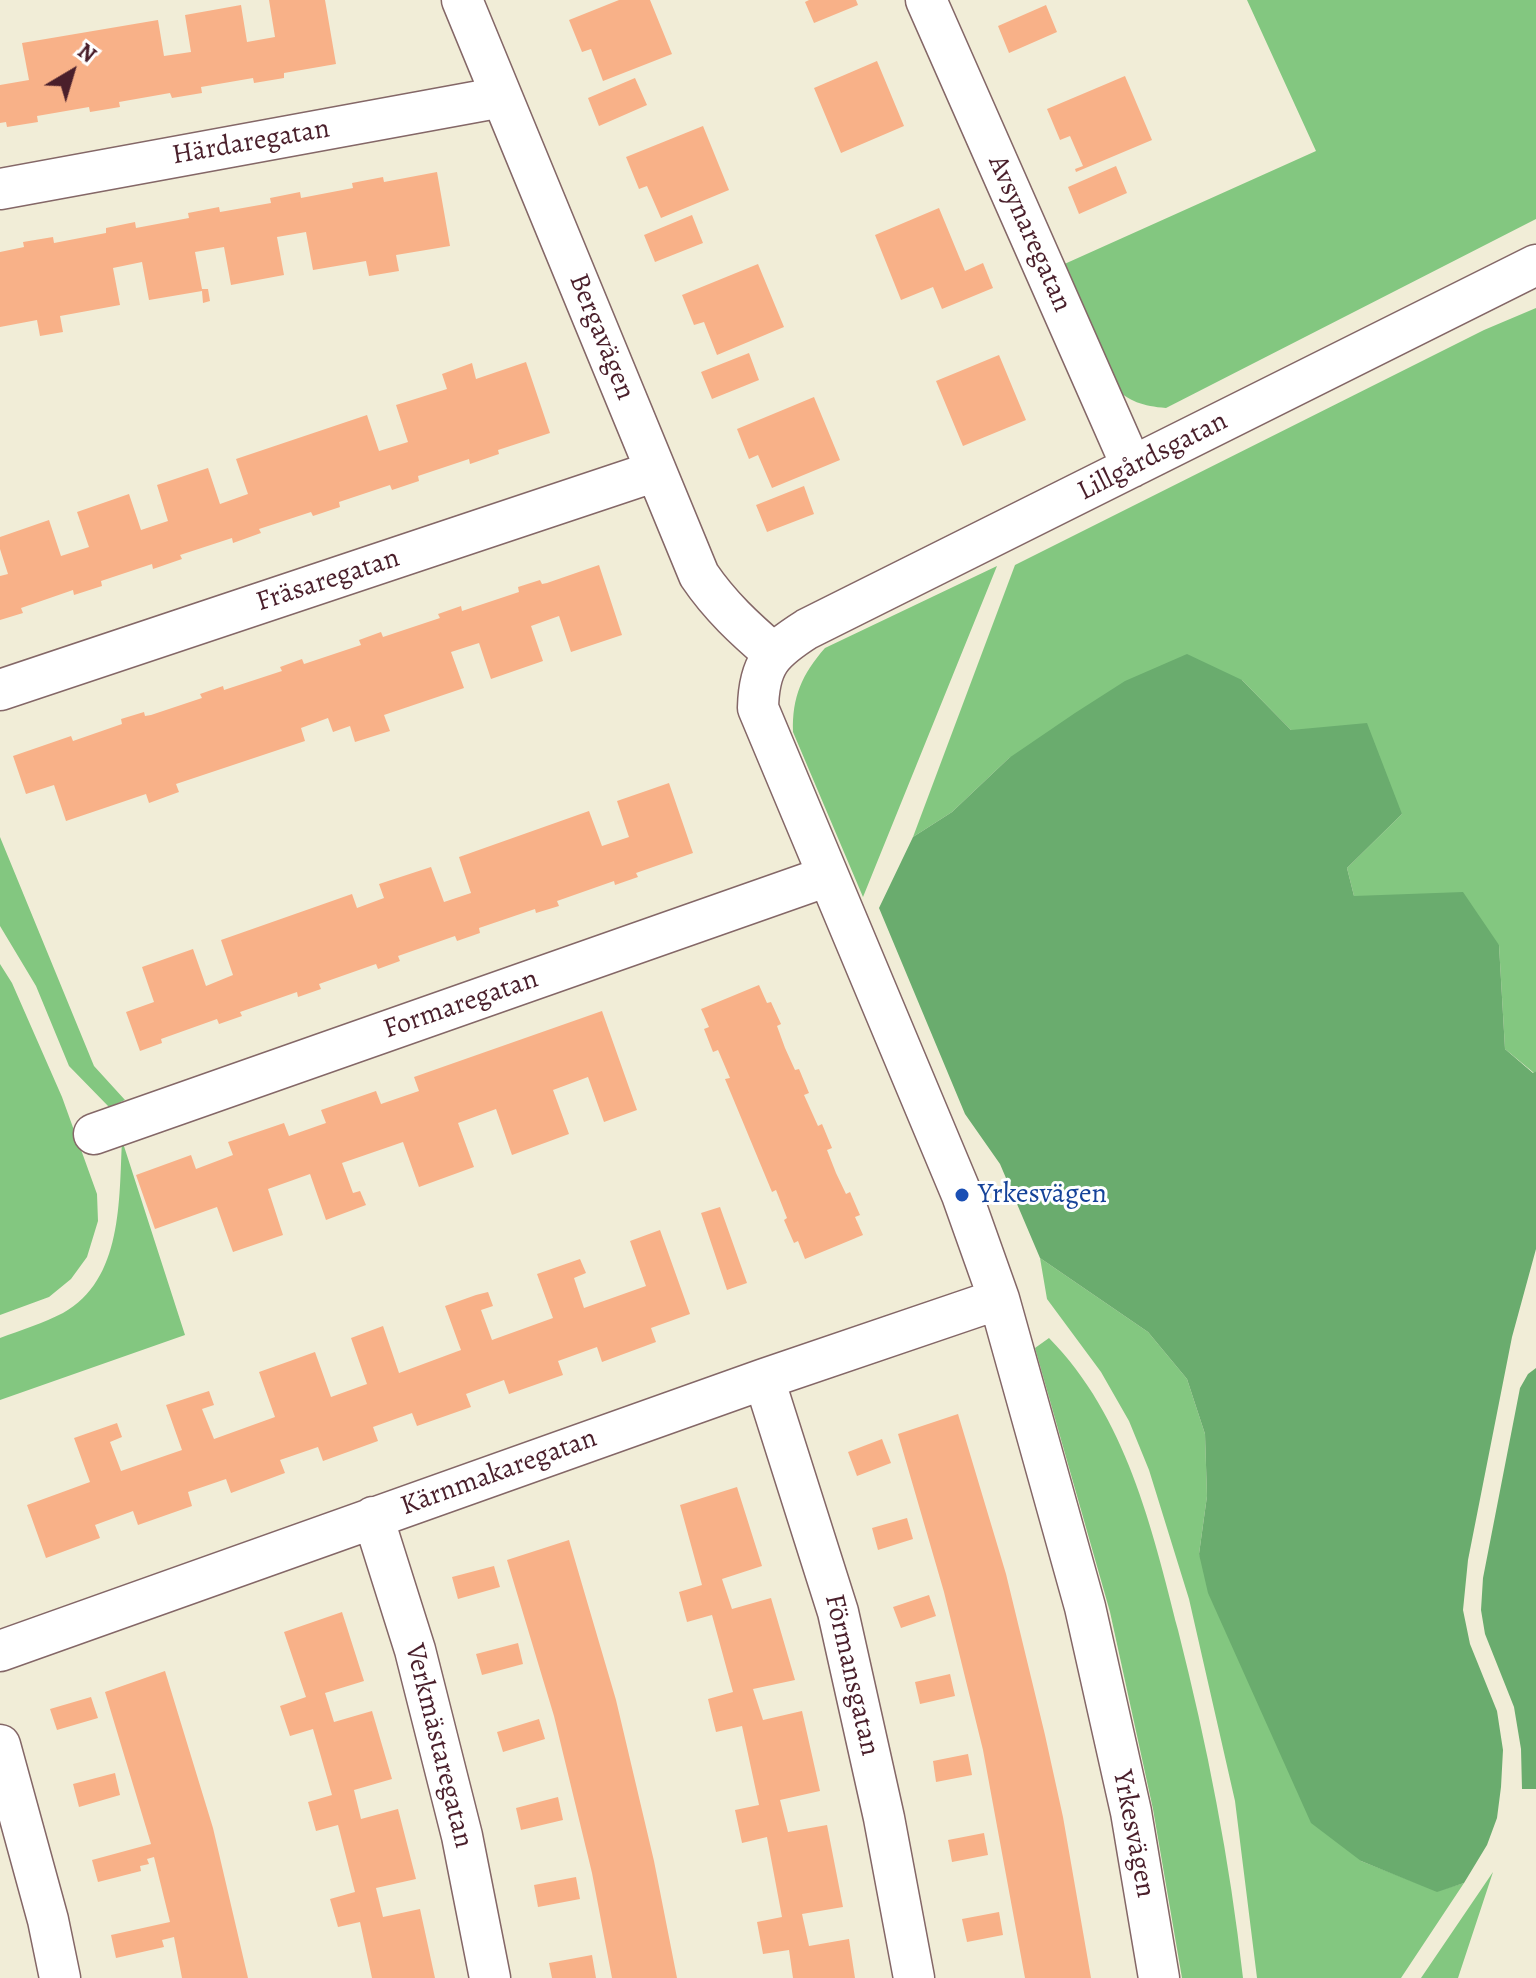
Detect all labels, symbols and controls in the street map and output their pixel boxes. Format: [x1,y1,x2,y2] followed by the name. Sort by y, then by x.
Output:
[32,32,112,112] north arrow
[71,36,102,70] text: N
[170,113,332,173] street label: Härdaregatan
[980,151,1078,317] street label: Avsynaregatan
[561,269,641,405] street label: Bergavägen
[1073,405,1233,509] street label: Lillgårdsgatan
[252,542,404,620] street label: Fräsaregatan
[379,963,543,1047] street label: Formaregatan
[978,1178,1107,1212] place label: Yrkesvägen
[953,1186,971,1204] marker: Yrkesvägen
[396,1422,602,1524] street label: Kärnmakaregatan
[816,1591,886,1759] street label: Förmansgatan
[396,1640,480,1852] street label: Verkmästaregatan
[1104,1768,1162,1900] street label: Yrkesvägen

